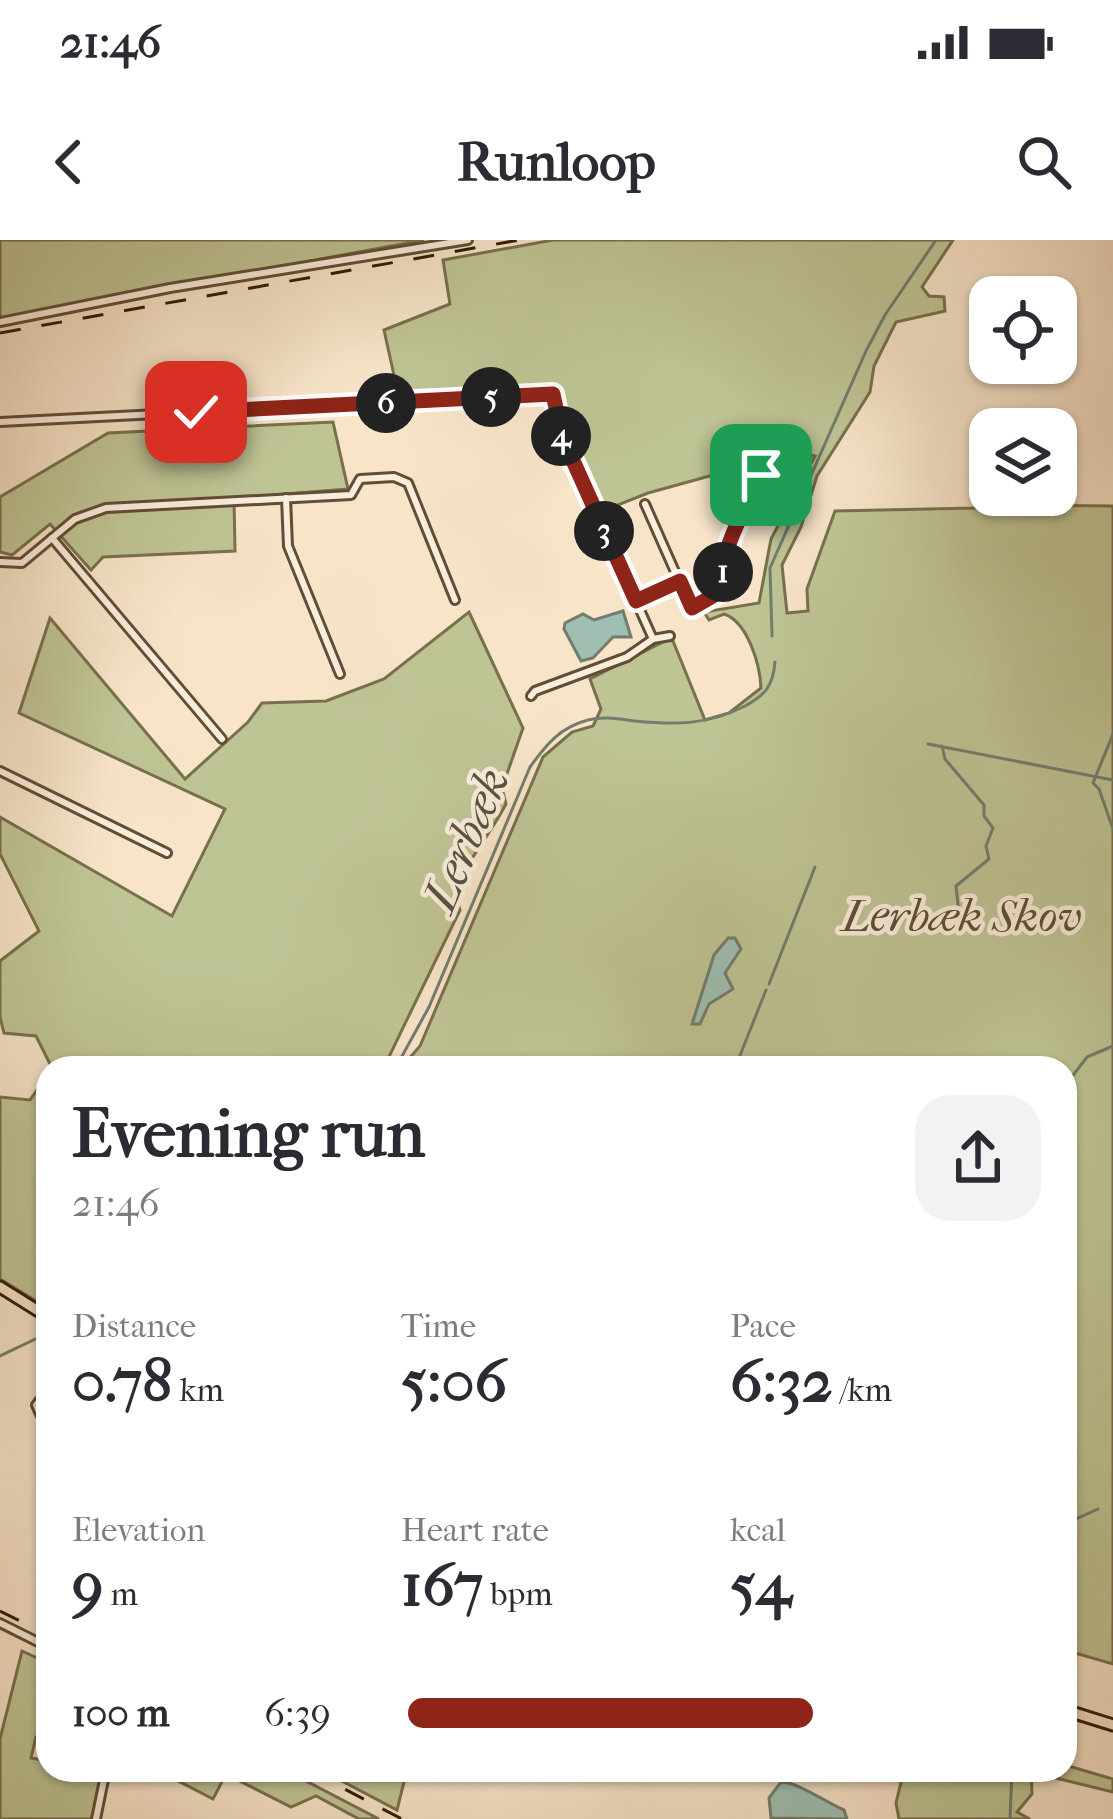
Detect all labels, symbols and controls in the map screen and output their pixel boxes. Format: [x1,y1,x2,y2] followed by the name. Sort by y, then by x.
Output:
[60,16,161,69] text: 21:46
[36,129,102,195] icon: back
[1011,129,1077,195] icon: search
[457,131,656,194] text: Runloop
[969,276,1077,516] map controls
[969,276,1077,384] button: locate
[145,361,247,463] pin
[461,367,521,427] pin: 5
[356,373,416,433] pin: 6
[484,377,498,416] text: 5
[163,379,229,445] icon: check
[377,383,395,422] text: 6
[531,406,591,466] pin: 4
[969,408,1077,516] button: layers
[551,416,571,455] text: 4
[710,424,812,526] pin
[728,442,794,508] icon: arrive
[574,501,634,561] pin: 3
[597,511,611,550] text: 3
[693,542,753,602] pin: 1
[717,552,729,591] text: 1
[410,760,521,922] water label: Lerbæk
[839,890,1082,943] park label: Lerbæk Skov
[915,1095,1041,1221] button: share
[72,1096,425,1173] text: Evening run
[72,1180,160,1226] text: 21:46
[72,1307,196,1346] text: Distance
[401,1307,476,1346] text: Time
[730,1307,796,1346] text: Pace
[72,1346,172,1417] text: 0.78
[401,1346,507,1417] text: 5:06
[730,1346,832,1417] text: 6:32
[172,1371,224,1410] text: km
[832,1371,892,1410] text: /km
[72,1511,205,1550] text: Elevation
[401,1511,549,1550] text: Heart rate
[730,1511,786,1550] text: kcal
[72,1550,103,1621] text: 9
[401,1550,483,1621] text: 167
[730,1550,791,1621] text: 54
[103,1575,138,1614] text: m
[483,1575,553,1614] text: bpm
[72,1690,170,1736] text: 100 m
[264,1690,331,1736] text: 6:39

